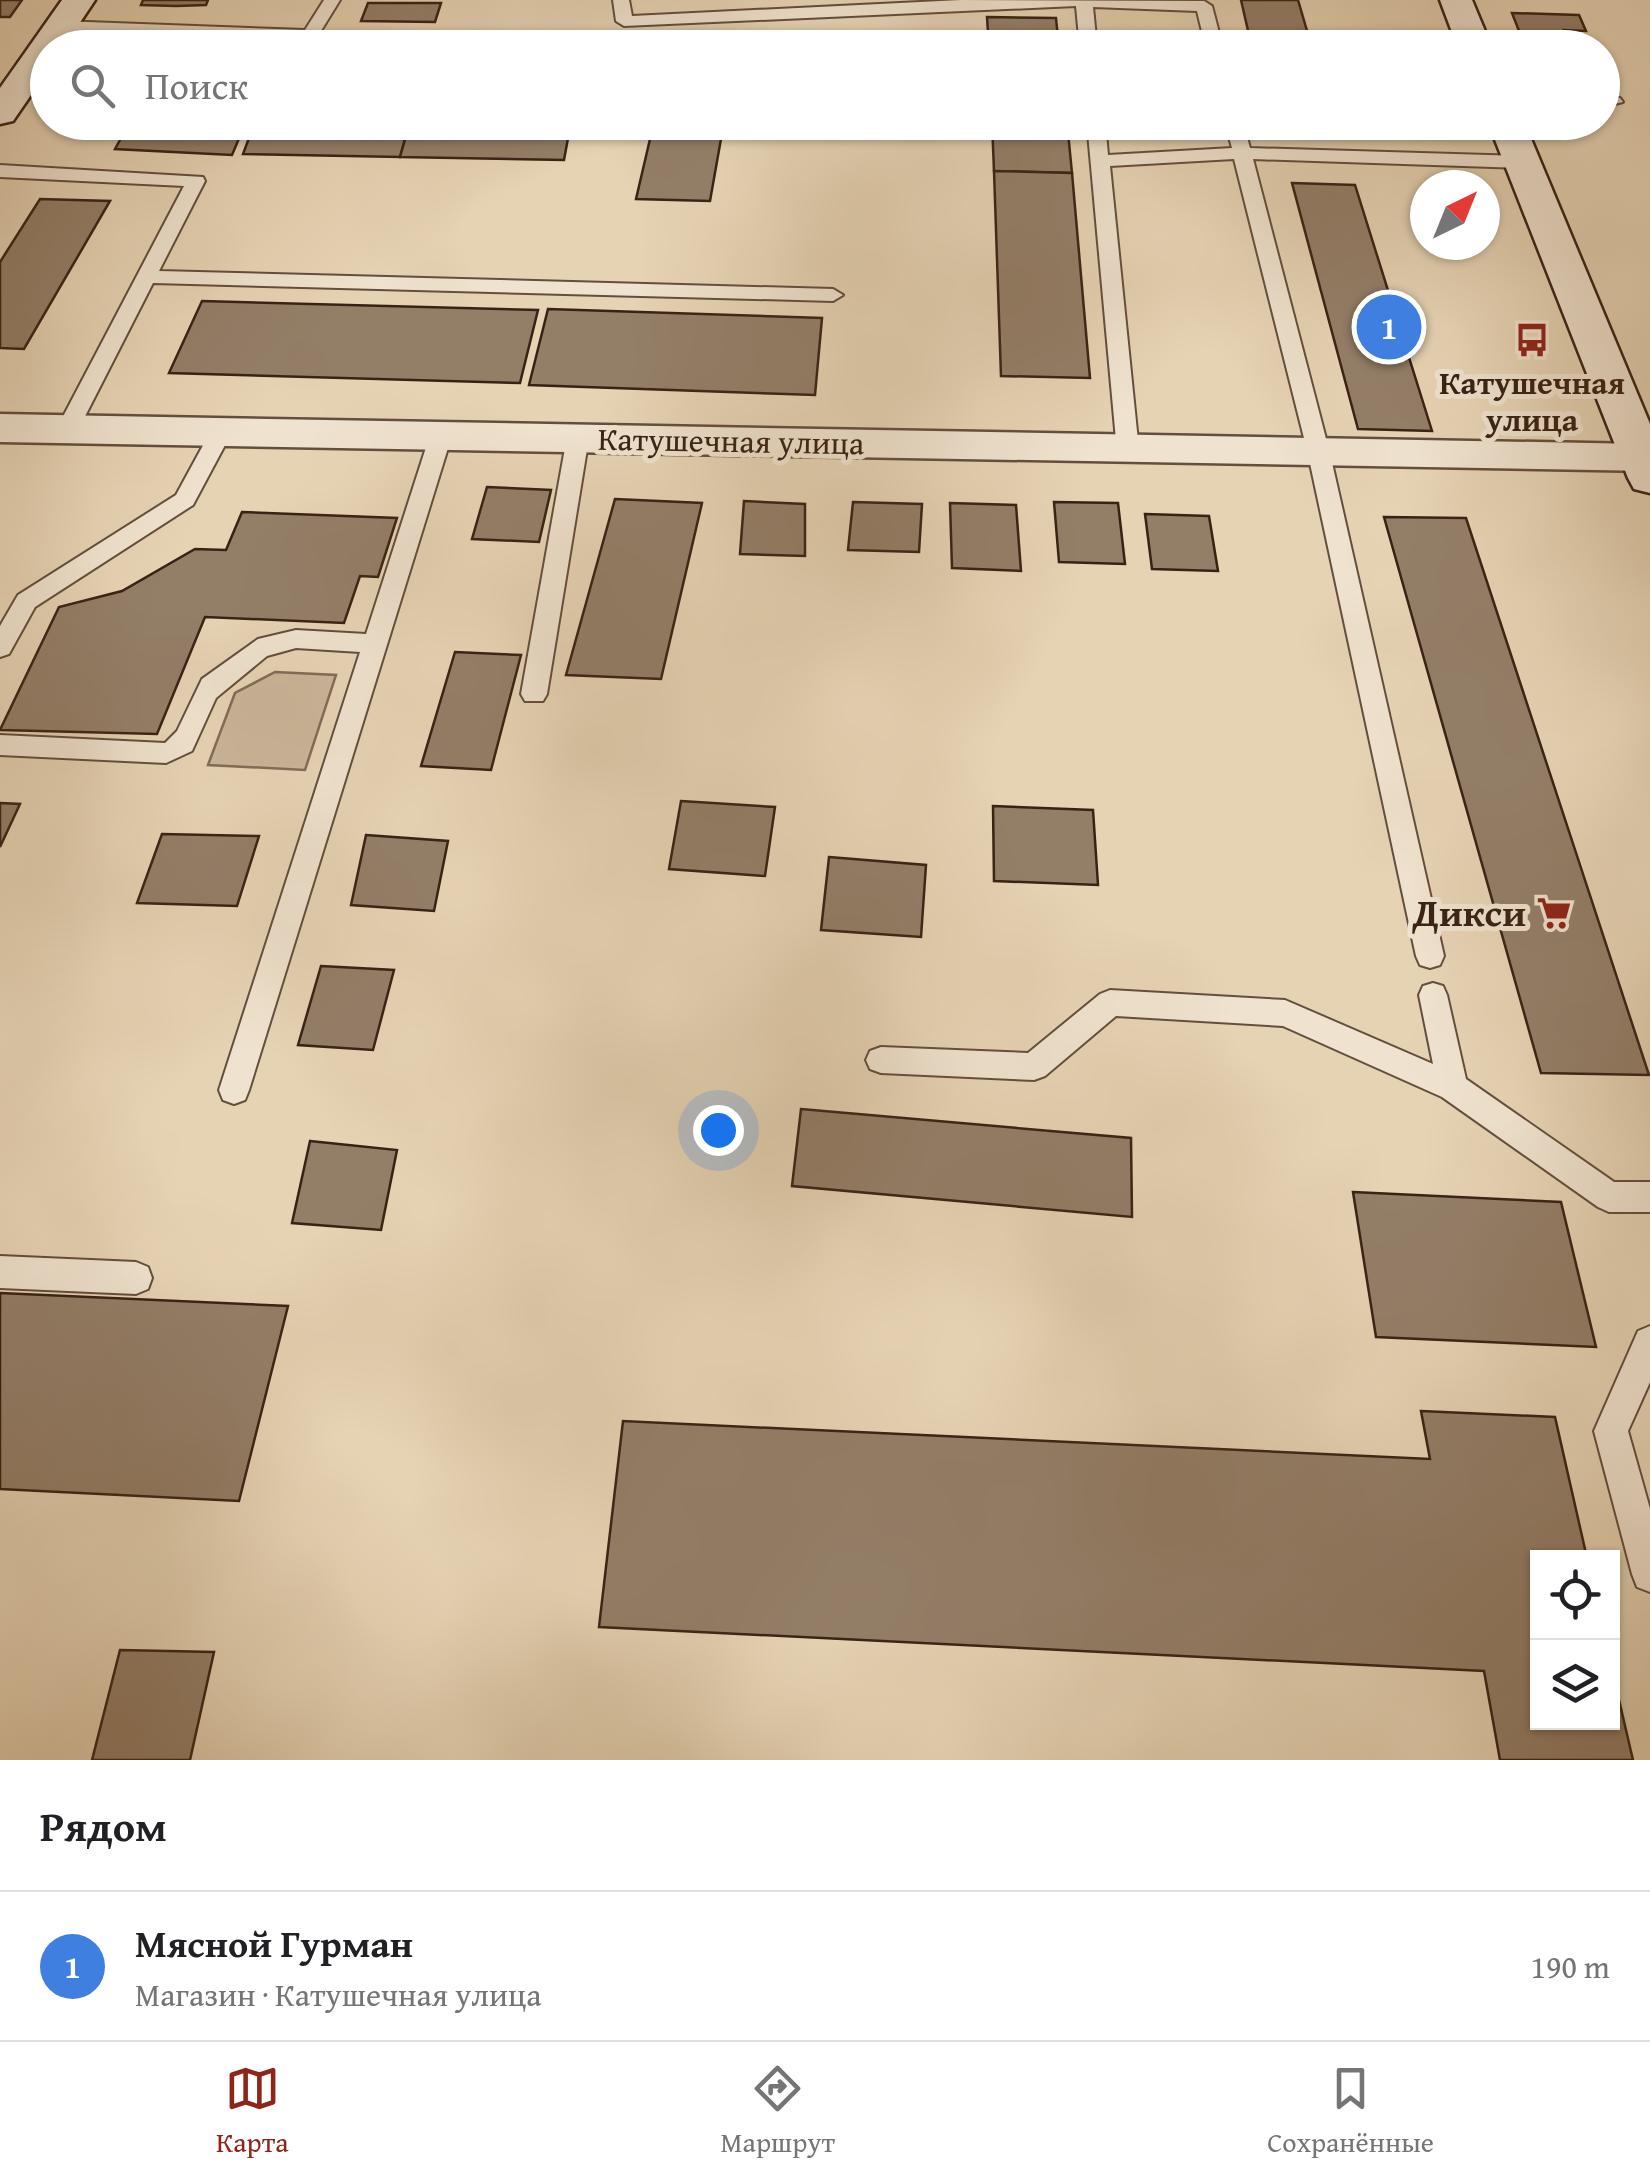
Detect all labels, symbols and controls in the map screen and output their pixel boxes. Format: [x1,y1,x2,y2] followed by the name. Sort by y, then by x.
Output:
[30,30,1620,140] search box
[145,57,248,113] text: Поиск
[65,58,120,113] icon: search
[1410,170,1500,260] north arrow
[1356,290,1422,364] pin: 1
[1513,321,1551,359] bus stop icon: Катушечная улица
[1439,359,1625,443] place label: Катушечная улица
[597,415,865,466] street label: Катушечная улица
[1411,884,1526,940] place label: Дикси
[1535,894,1573,932] supermarket icon: Дикси
[693,1105,744,1156] your location
[1530,1550,1620,1730] map controls
[1530,1550,1620,1640] button: locate
[1530,1640,1620,1730] button: layers
[40,1795,167,1856] text: Рядом
[135,1915,413,1971] text: Мясной Гурман
[64,1943,81,1990] text: 1
[1531,1943,1610,1990] text: 190 m
[135,1971,541,2018] text: Магазин · Катушечная улица
[216,2061,289,2162] tab: Карта
[721,2061,835,2162] tab: Маршрут
[1267,2061,1434,2162] tab: Сохранённые

